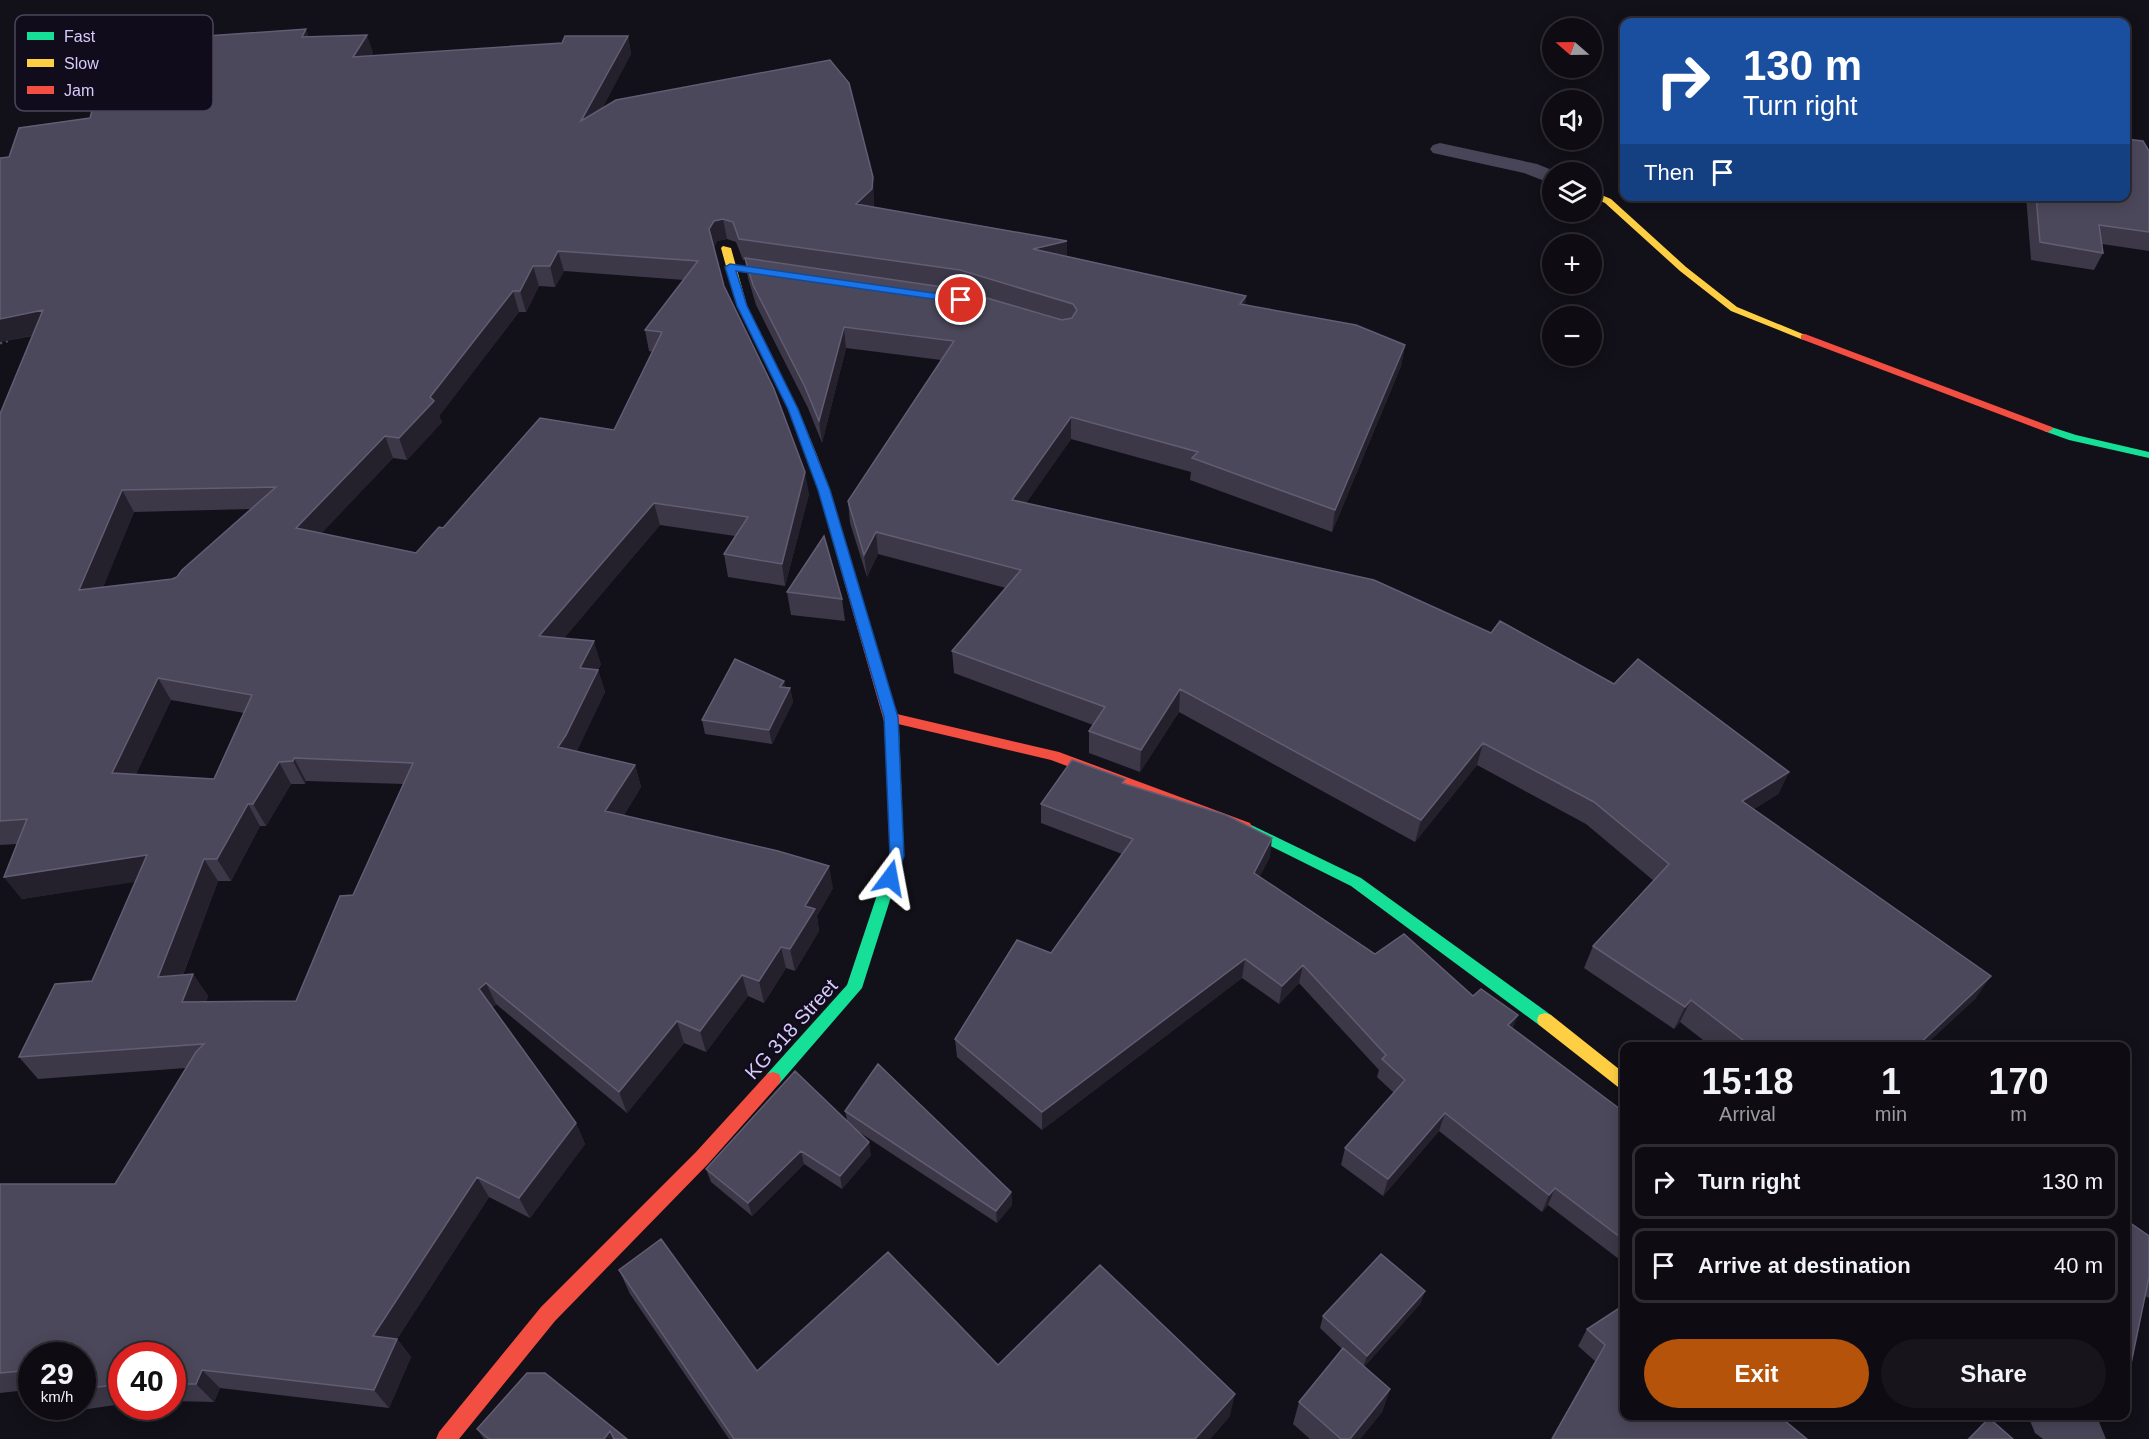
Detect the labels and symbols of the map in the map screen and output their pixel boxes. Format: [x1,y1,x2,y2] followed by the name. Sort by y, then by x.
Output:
[15,15,213,111] legend
[1542,18,1602,78] north arrow
[64,28,96,45] text: Fast
[64,55,99,72] text: Slow
[64,82,94,99] text: Jam
[935,274,986,325] pin
[858,846,922,910] position arrow
[740,974,842,1083] street label: KG 318 Street
[108,1342,186,1420] speed limit sign: 40

